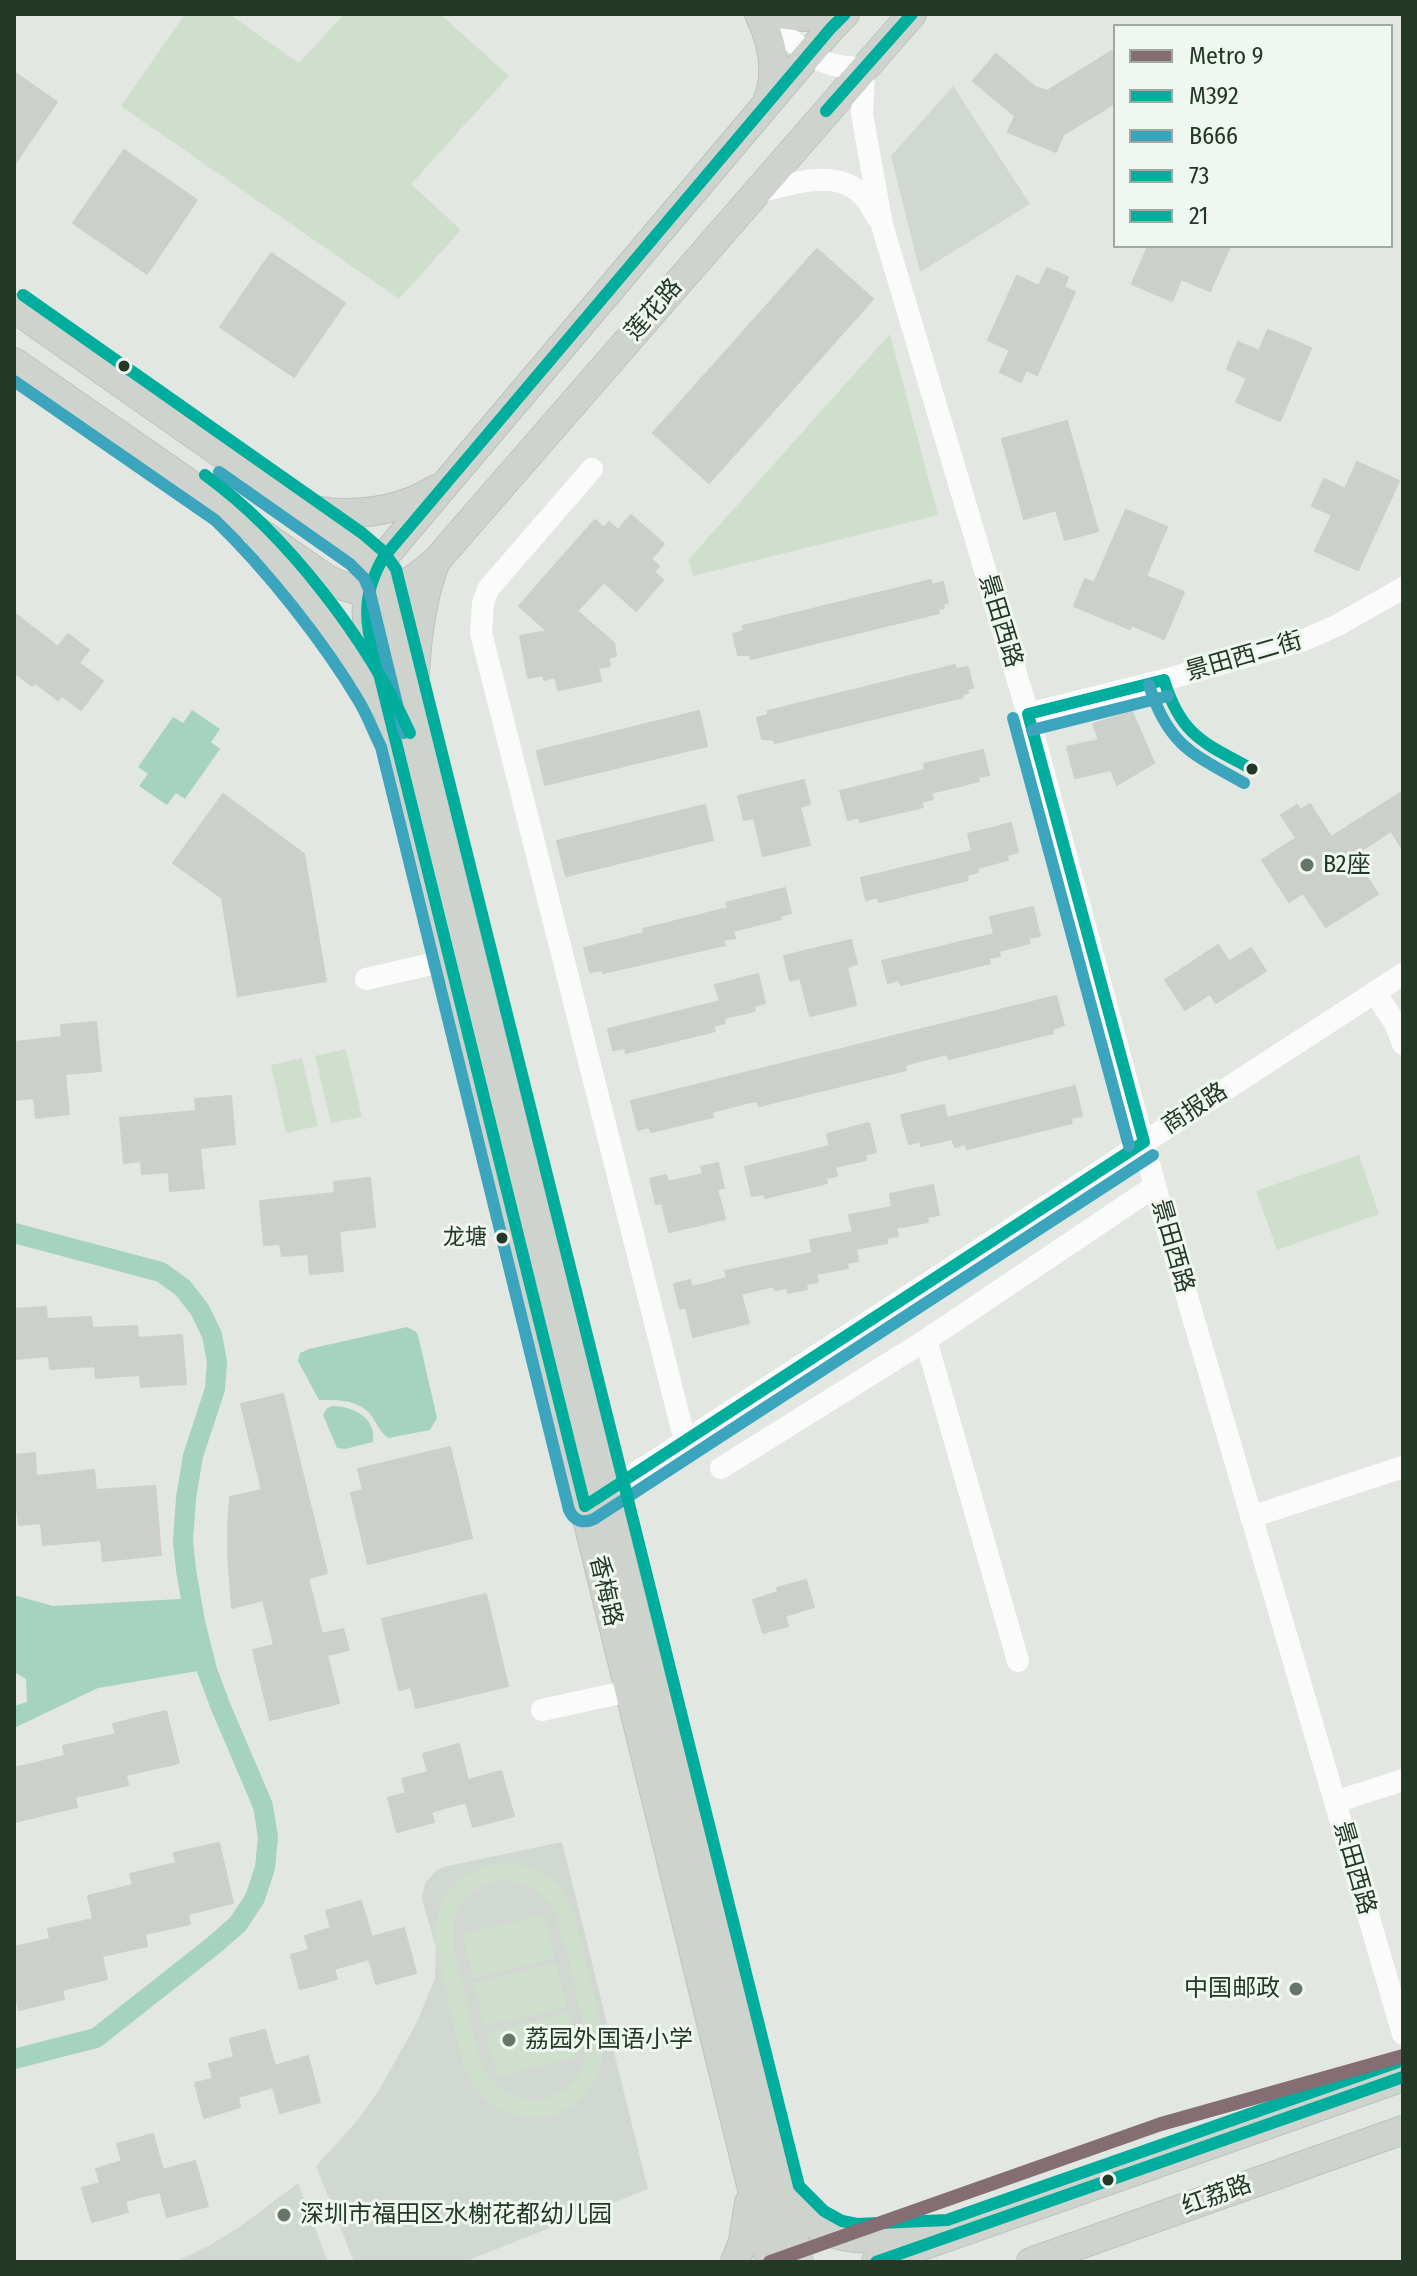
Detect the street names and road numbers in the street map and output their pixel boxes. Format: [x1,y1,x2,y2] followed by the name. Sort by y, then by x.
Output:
[620,273,688,347] street label: 莲花路
[972,571,1028,671] street label: 景田西路
[1182,627,1306,687] street label: 景田西二街
[1157,1077,1233,1141] street label: 商报路
[1145,1196,1199,1296] street label: 景田西路
[583,1553,627,1629] street label: 香梅路
[1327,1818,1381,1918] street label: 景田西路
[1178,2170,1256,2222] street label: 红荔路

